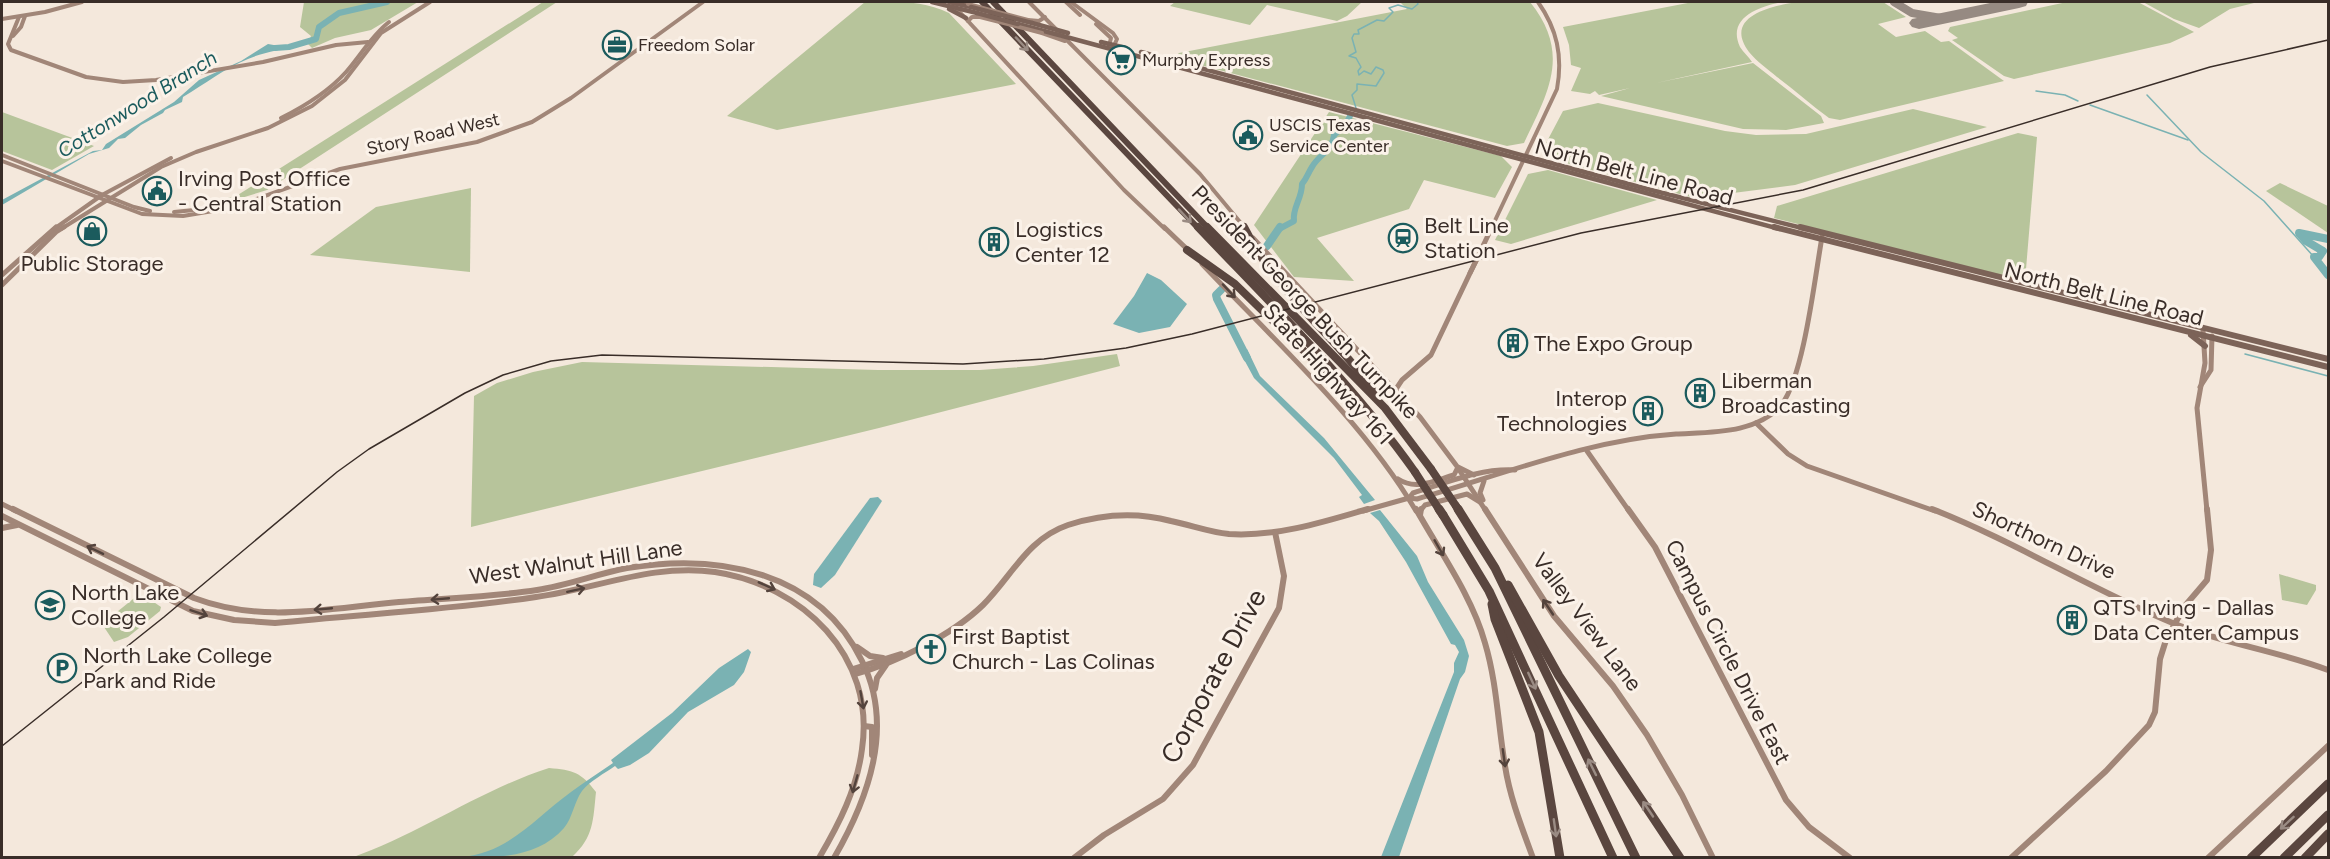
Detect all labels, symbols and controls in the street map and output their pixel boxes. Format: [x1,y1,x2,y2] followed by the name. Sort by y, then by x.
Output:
[601,29,633,61] office icon: Freedom Solar
[638,34,755,56] place label: Freedom Solar
[1015,36,1029,51] one-way arrow
[1105,44,1137,76] supermarket icon: Murphy Express
[53,45,221,163] water label: Cottonwood Branch
[1142,49,1270,71] place label: Murphy Express
[364,108,502,160] street label: Story Road West
[1269,114,1389,157] place label: USCIS Texas Service Center
[1232,119,1264,151] public building icon: USCIS Texas Service Center
[1532,133,1736,211] street label: North Belt Line Road
[178,165,350,217] place label: Irving Post Office - Central Station
[141,175,173,207] public building icon: Irving Post Office - Central Station
[1186,179,1424,425] street label: President George Bush Turnpike
[1178,208,1192,223] one-way arrow
[1424,212,1509,264] place label: Belt Line Station
[76,215,108,247] shop icon: Public Storage
[1015,216,1110,268] place label: Logistics Center 12
[1387,222,1419,254] station icon: Belt Line Station
[978,226,1010,258] building icon: Logistics Center 12
[20,250,164,277] place label: Public Storage
[2002,256,2206,332] street label: North Belt Line Road
[1222,283,1236,298] one-way arrow
[1257,298,1399,450] street label: State Highway 161
[1497,327,1529,359] building icon: The Expo Group
[1534,330,1693,357] place label: The Expo Group
[1721,367,1851,419] place label: Liberman Broadcasting
[1684,377,1716,409] building icon: Liberman Broadcasting
[1497,385,1627,437] place label: Interop Technologies
[1632,395,1664,427] building icon: Interop Technologies
[1968,495,2120,585] street label: Shorthorn Drive
[468,534,684,590] street label: West Walnut Hill Lane
[1660,535,1796,769] street label: Campus Circle Drive East
[1433,539,1445,556] one-way arrow
[87,544,105,556] one-way arrow
[1526,548,1648,696] street label: Valley View Lane
[71,579,179,631] place label: North Lake College
[757,580,775,592] one-way arrow
[566,583,585,595] one-way arrow
[1153,583,1273,769] street label: Corporate Drive
[34,589,66,621] school or university icon: North Lake College
[431,594,451,605] one-way arrow
[2093,594,2299,646] place label: QTS Irving - Dallas Data Center Campus
[1542,599,1554,615] one-way arrow
[313,604,333,615] one-way arrow
[2056,604,2088,636] building icon: QTS Irving - Dallas Data Center Campus
[189,608,208,619] one-way arrow
[952,623,1155,675] place label: First Baptist Church - Las Colinas
[915,633,947,665] church icon: First Baptist Church - Las Colinas
[83,642,272,694] place label: North Lake College Park and Ride
[46,652,78,684] parking icon: North Lake College Park and Ride
[1527,672,1539,690] one-way arrow
[857,690,868,709] one-way arrow
[1498,747,1509,767] one-way arrow
[1586,759,1597,777] one-way arrow
[849,774,860,793] one-way arrow
[1642,801,1654,818] one-way arrow
[2280,816,2295,830] one-way arrow
[1549,818,1560,837] one-way arrow

